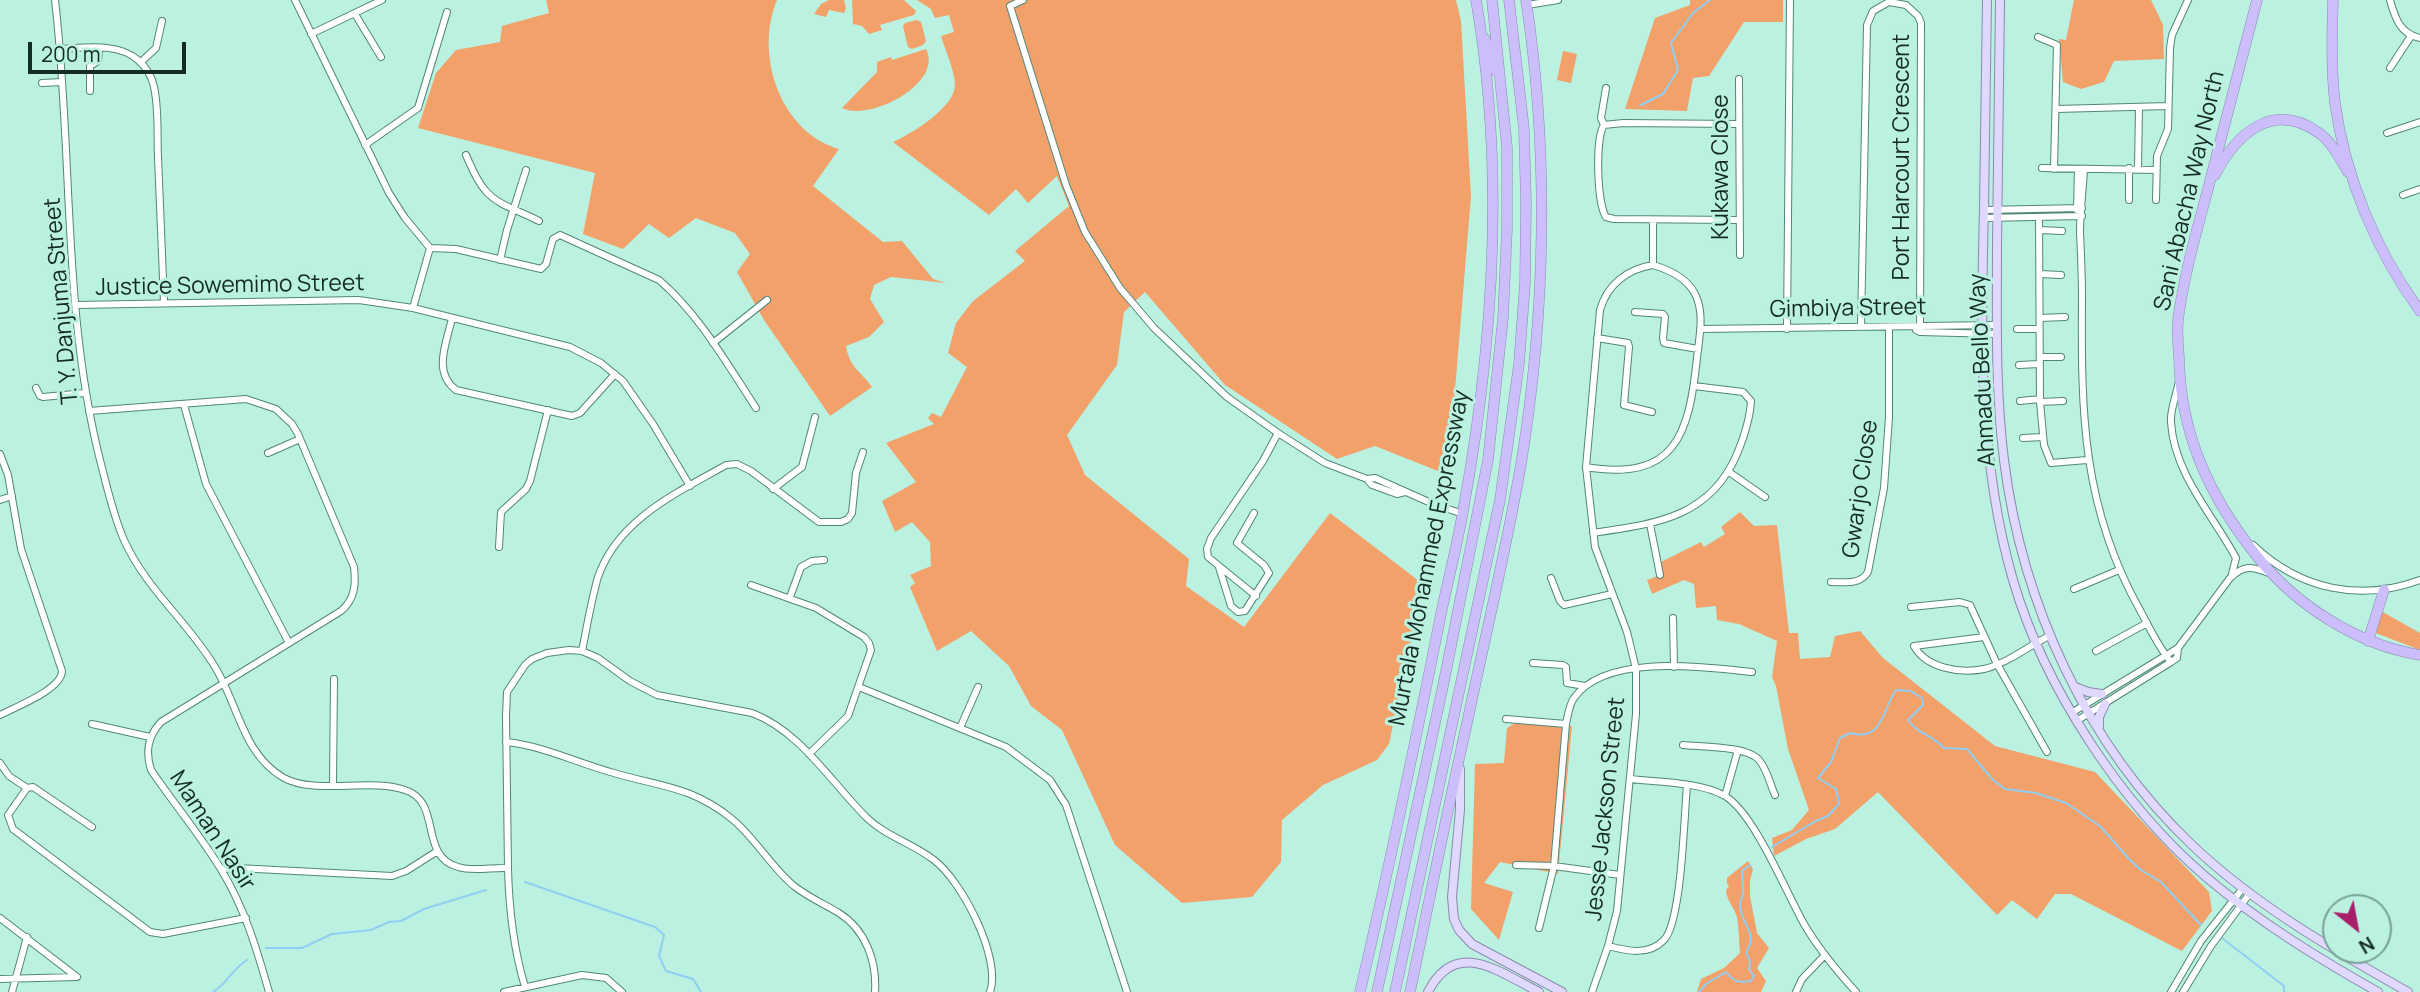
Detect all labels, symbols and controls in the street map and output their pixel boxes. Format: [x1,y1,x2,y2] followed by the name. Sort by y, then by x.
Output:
[32,28,189,72] scale bar
[1889,34,1917,280] street label: Port Harcourt Crescent
[41,40,101,68] text: 200 m
[2149,68,2231,314] street label: Sani Abacha Way North
[1708,94,1736,240] street label: Kukawa Close
[39,196,85,406] street label: T. Y. Danjuma Street
[95,270,365,302] street label: Justice Sowemimo Street
[1964,273,2002,467] street label: Ahmadu Bello Way
[1769,294,1927,324] street label: Gimbiya Street
[1384,388,1476,728] street label: Murtala Mohammed Expressway
[1838,418,1884,560] street label: Gwarjo Close
[1581,696,1631,922] street label: Jesse Jackson Street
[163,766,261,896] street label: Maman Nasir
[2322,894,2392,964] north arrow
[2354,931,2379,960] text: N

